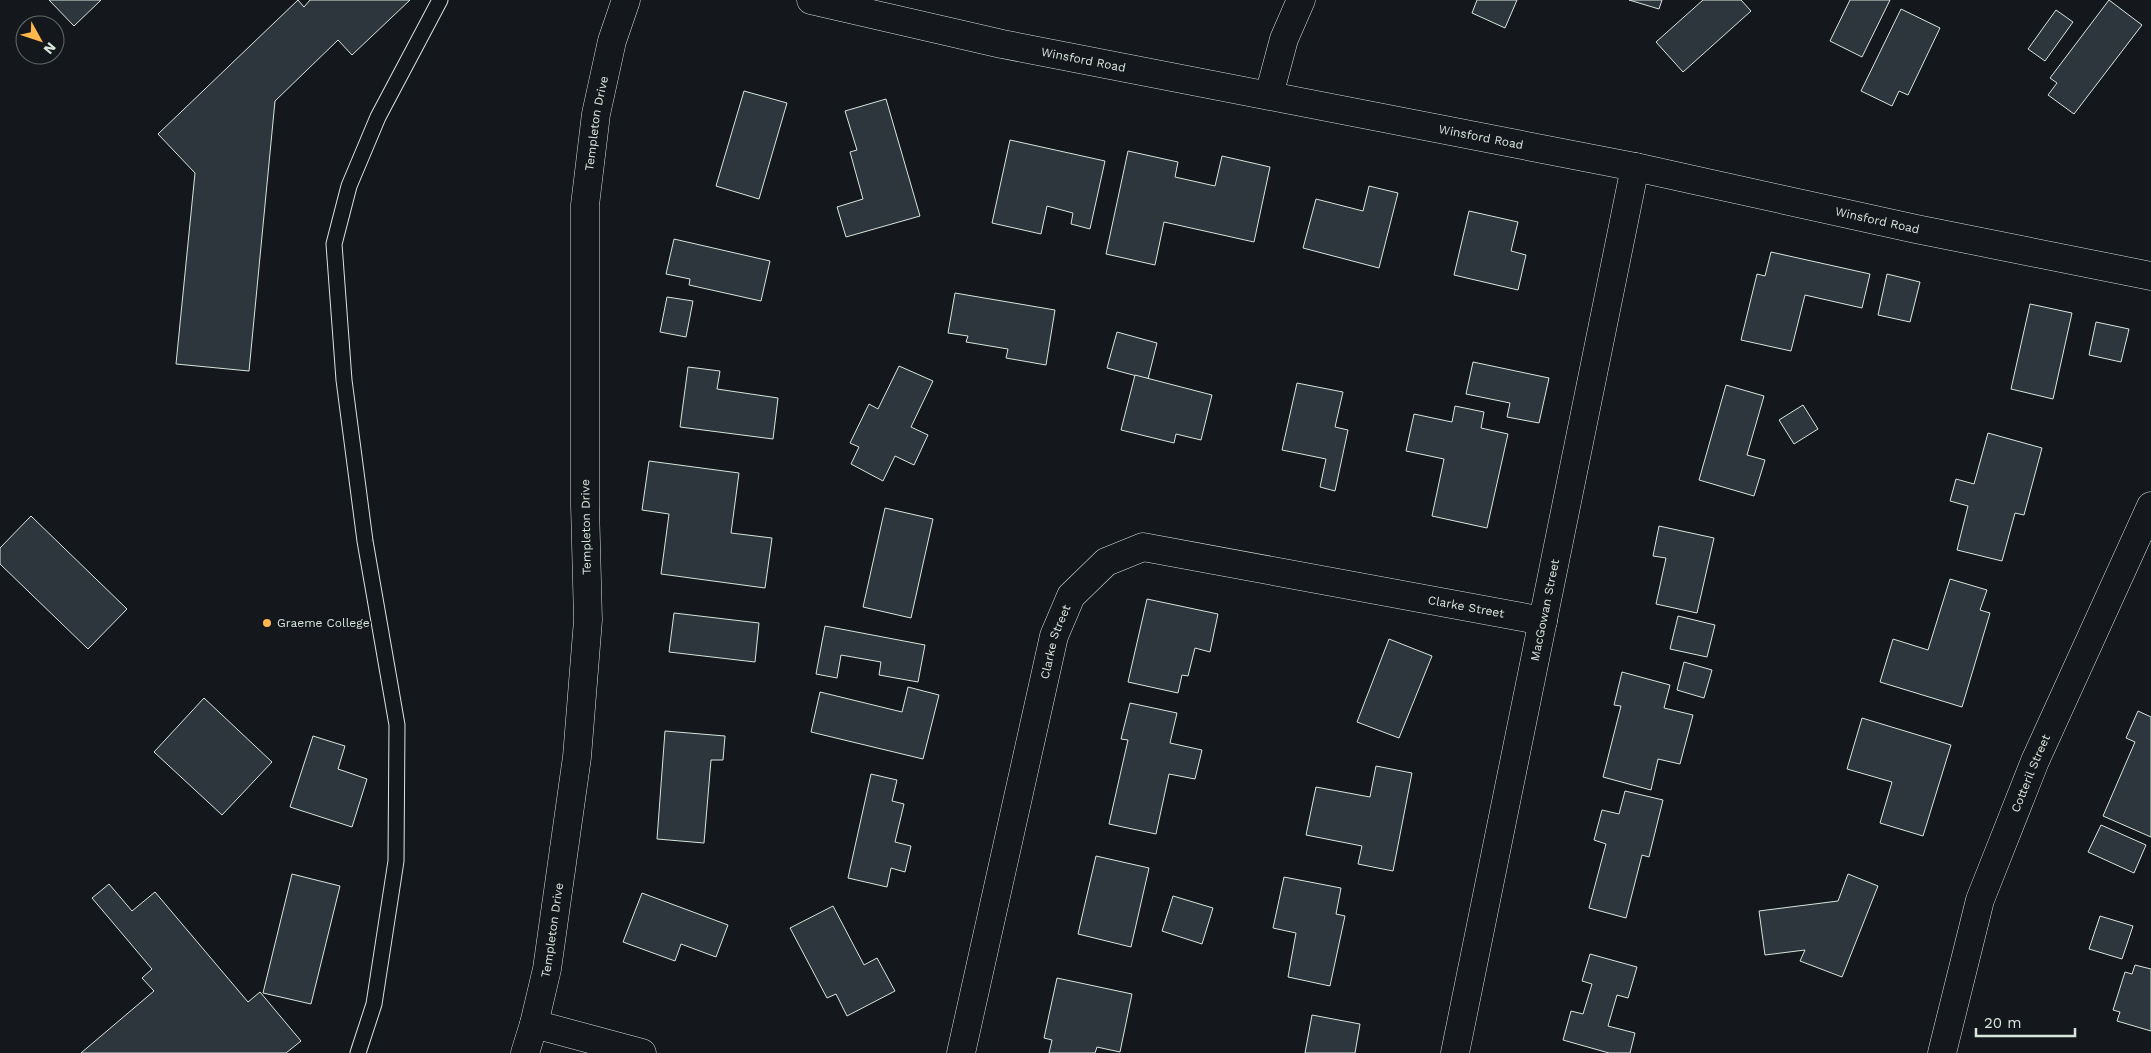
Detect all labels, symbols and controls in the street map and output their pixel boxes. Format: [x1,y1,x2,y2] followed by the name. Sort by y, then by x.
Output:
[15,15,65,65] north arrow
[40,39,59,57] text: N
[1040,45,1127,75] street label: Winsford Road
[582,75,611,172] street label: Templeton Drive
[1438,122,1525,152] street label: Winsford Road
[1834,204,1921,237] street label: Winsford Road
[578,479,594,575] street label: Templeton Drive
[1528,558,1562,662] street label: MacGowan Street
[1427,593,1505,621] street label: Clarke Street
[1038,602,1074,680] street label: Clarke Street
[277,616,370,630] place label: Graeme College
[261,617,273,629] marker: Graeme College
[2008,732,2053,814] street label: Cotteril Street
[538,882,566,979] street label: Templeton Drive
[1976,1006,2075,1038] scale bar
[1984,1014,2022,1032] text: 20 m

